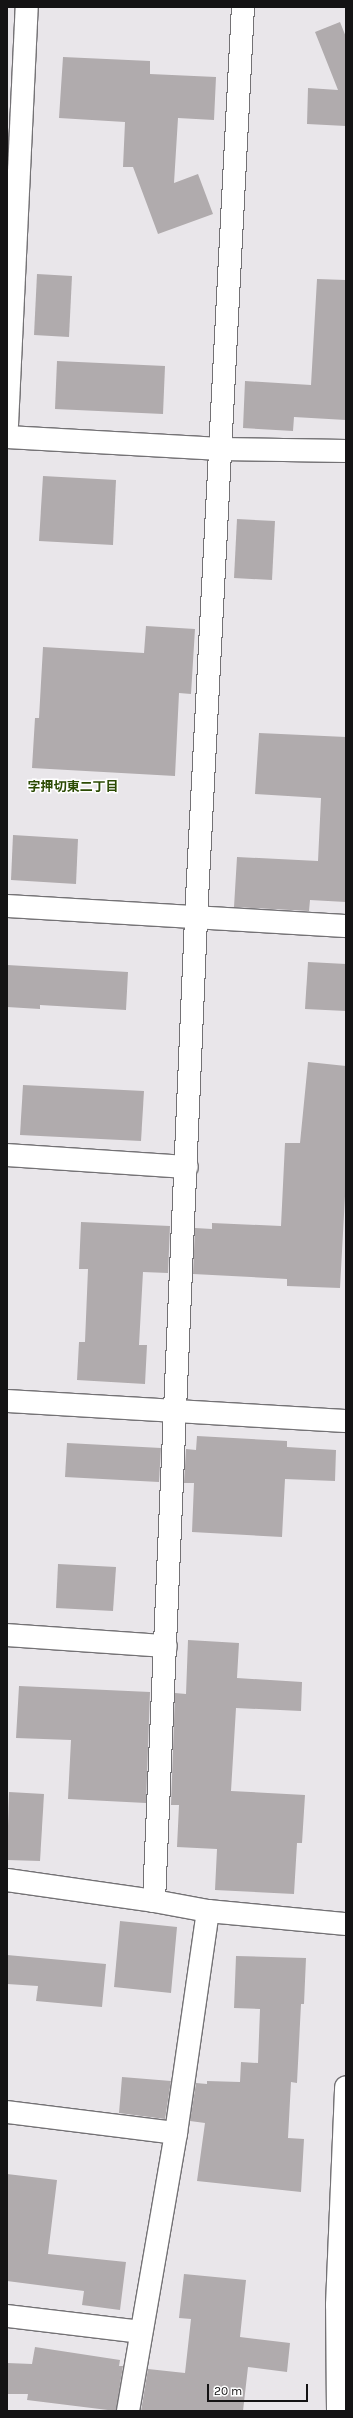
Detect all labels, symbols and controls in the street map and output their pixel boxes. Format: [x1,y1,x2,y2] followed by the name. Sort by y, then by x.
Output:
[28,779,118,795] district label: 字押切東二丁目
[209,2376,310,2402] scale bar
[214,2384,242,2398] text: 20 m

